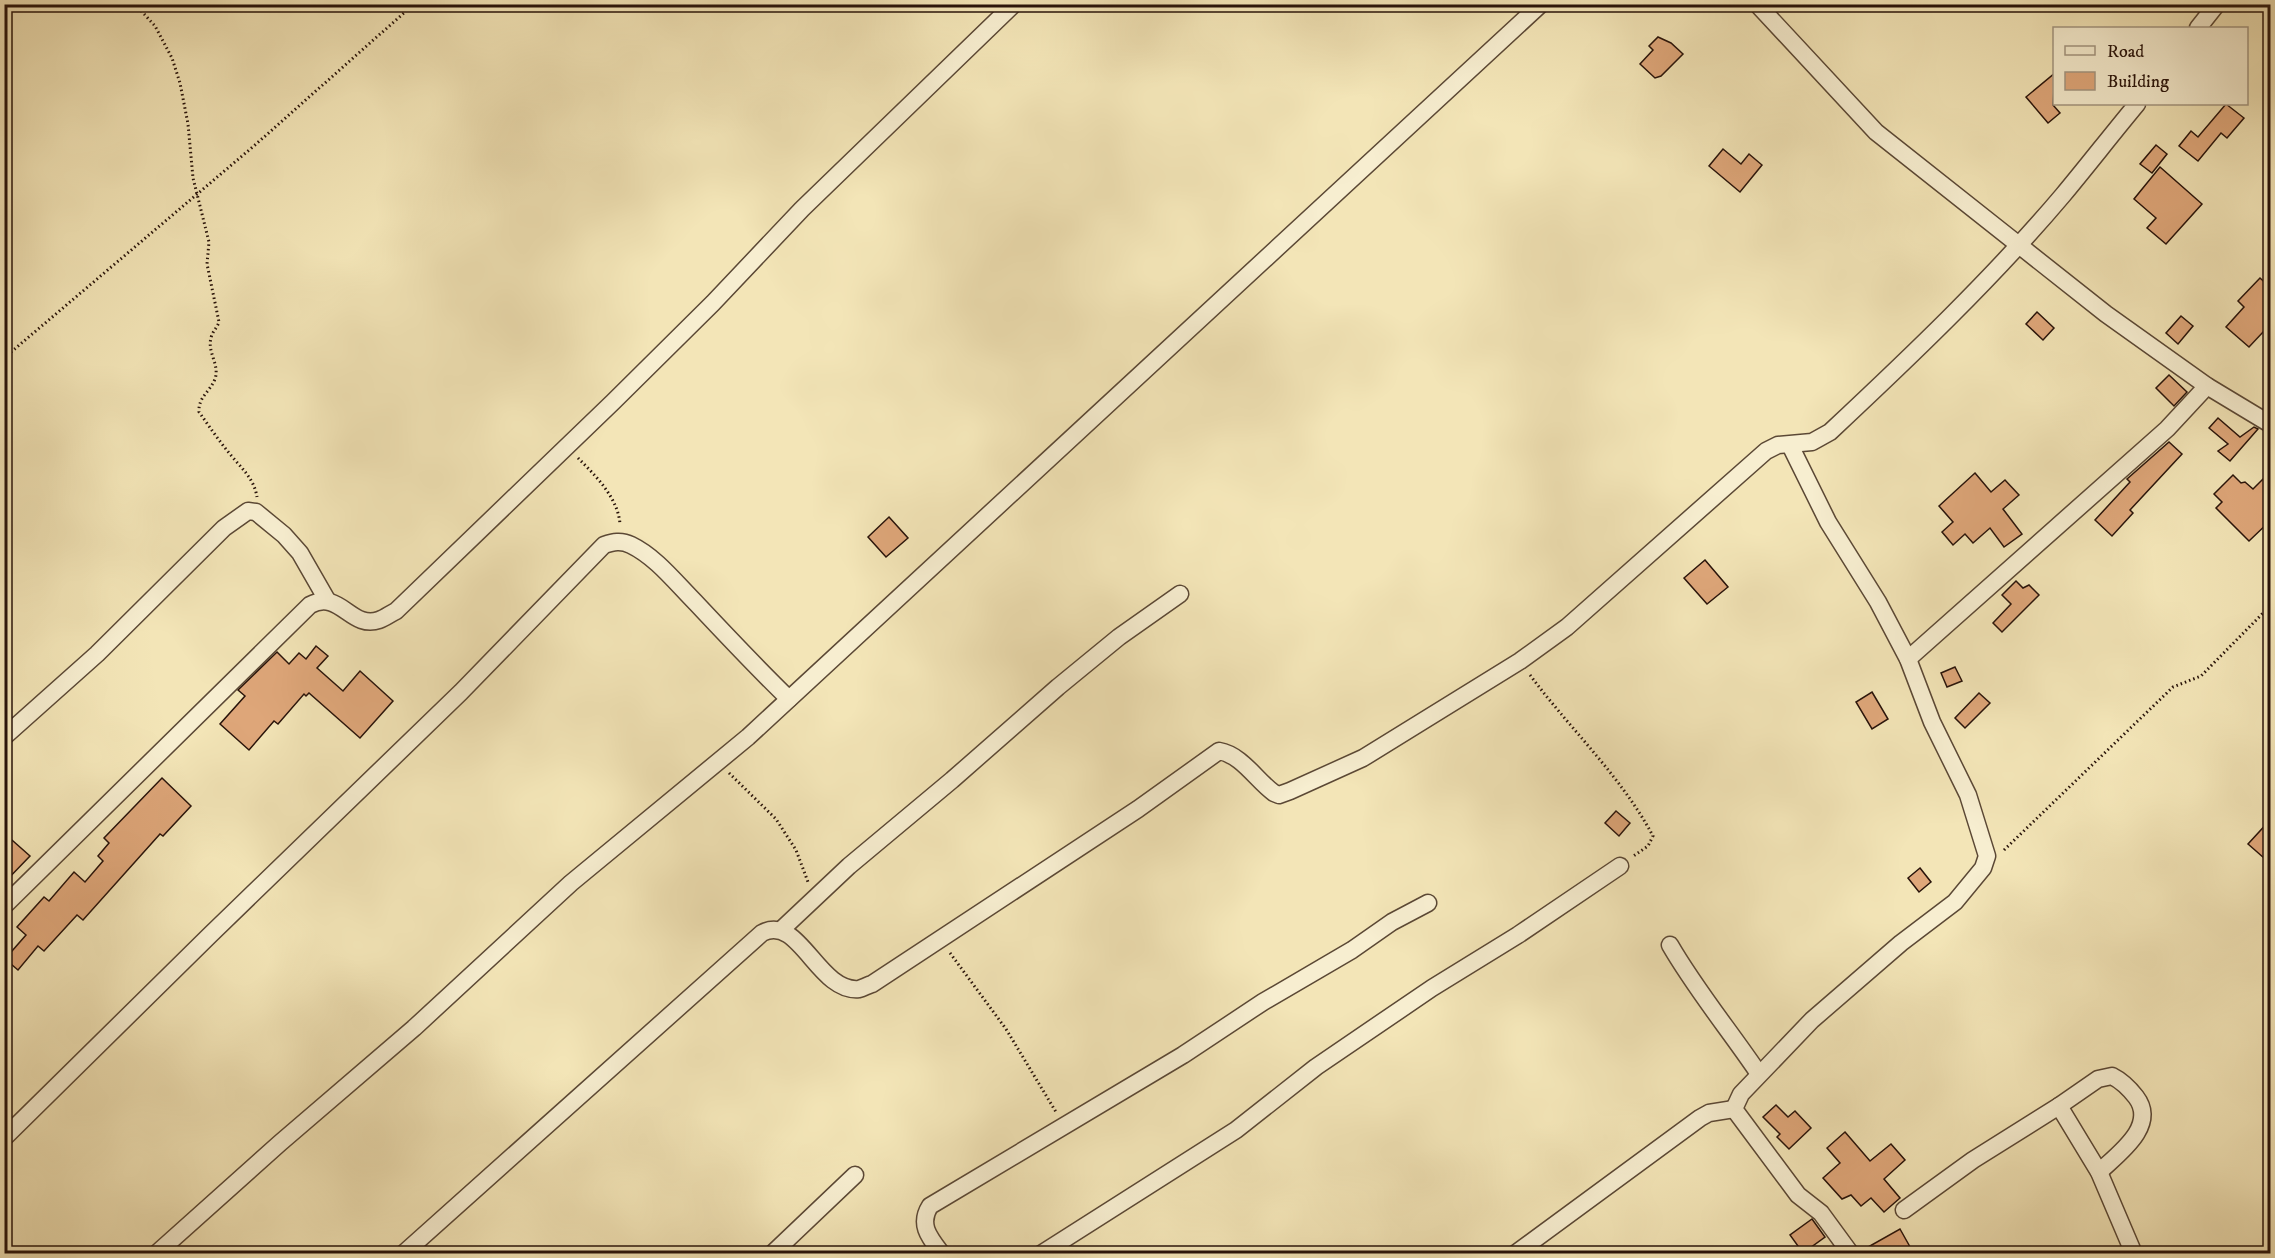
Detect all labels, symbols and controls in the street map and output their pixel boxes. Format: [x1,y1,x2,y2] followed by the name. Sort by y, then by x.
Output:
[2053,27,2248,105] legend
[2107,41,2144,63] text: Road
[2107,71,2169,93] text: Building

